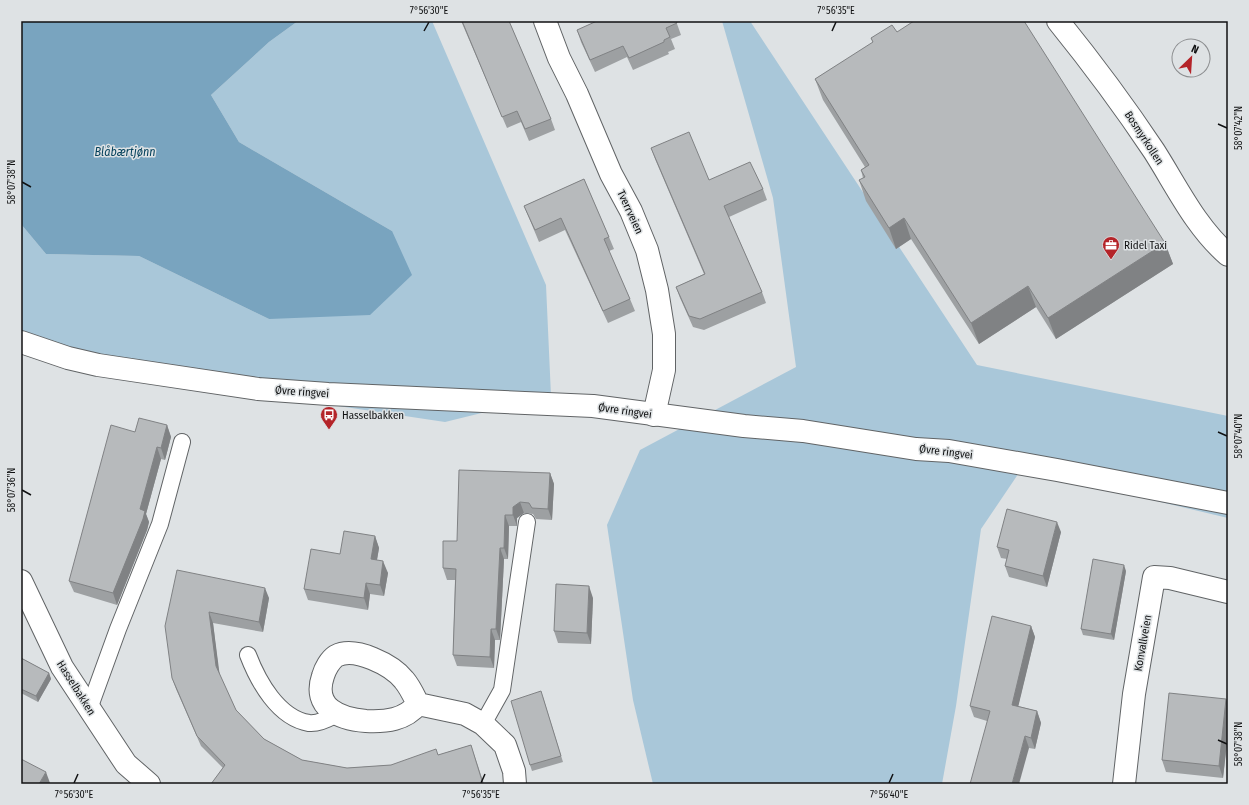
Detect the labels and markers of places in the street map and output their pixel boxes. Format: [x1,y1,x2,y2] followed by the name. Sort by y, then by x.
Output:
[1101,235,1121,260] office icon: Ridel Taxi
[1124,239,1167,252] place label: Ridel Taxi
[319,405,339,430] bus stop icon: Hasselbakken
[342,409,404,422] place label: Hasselbakken

